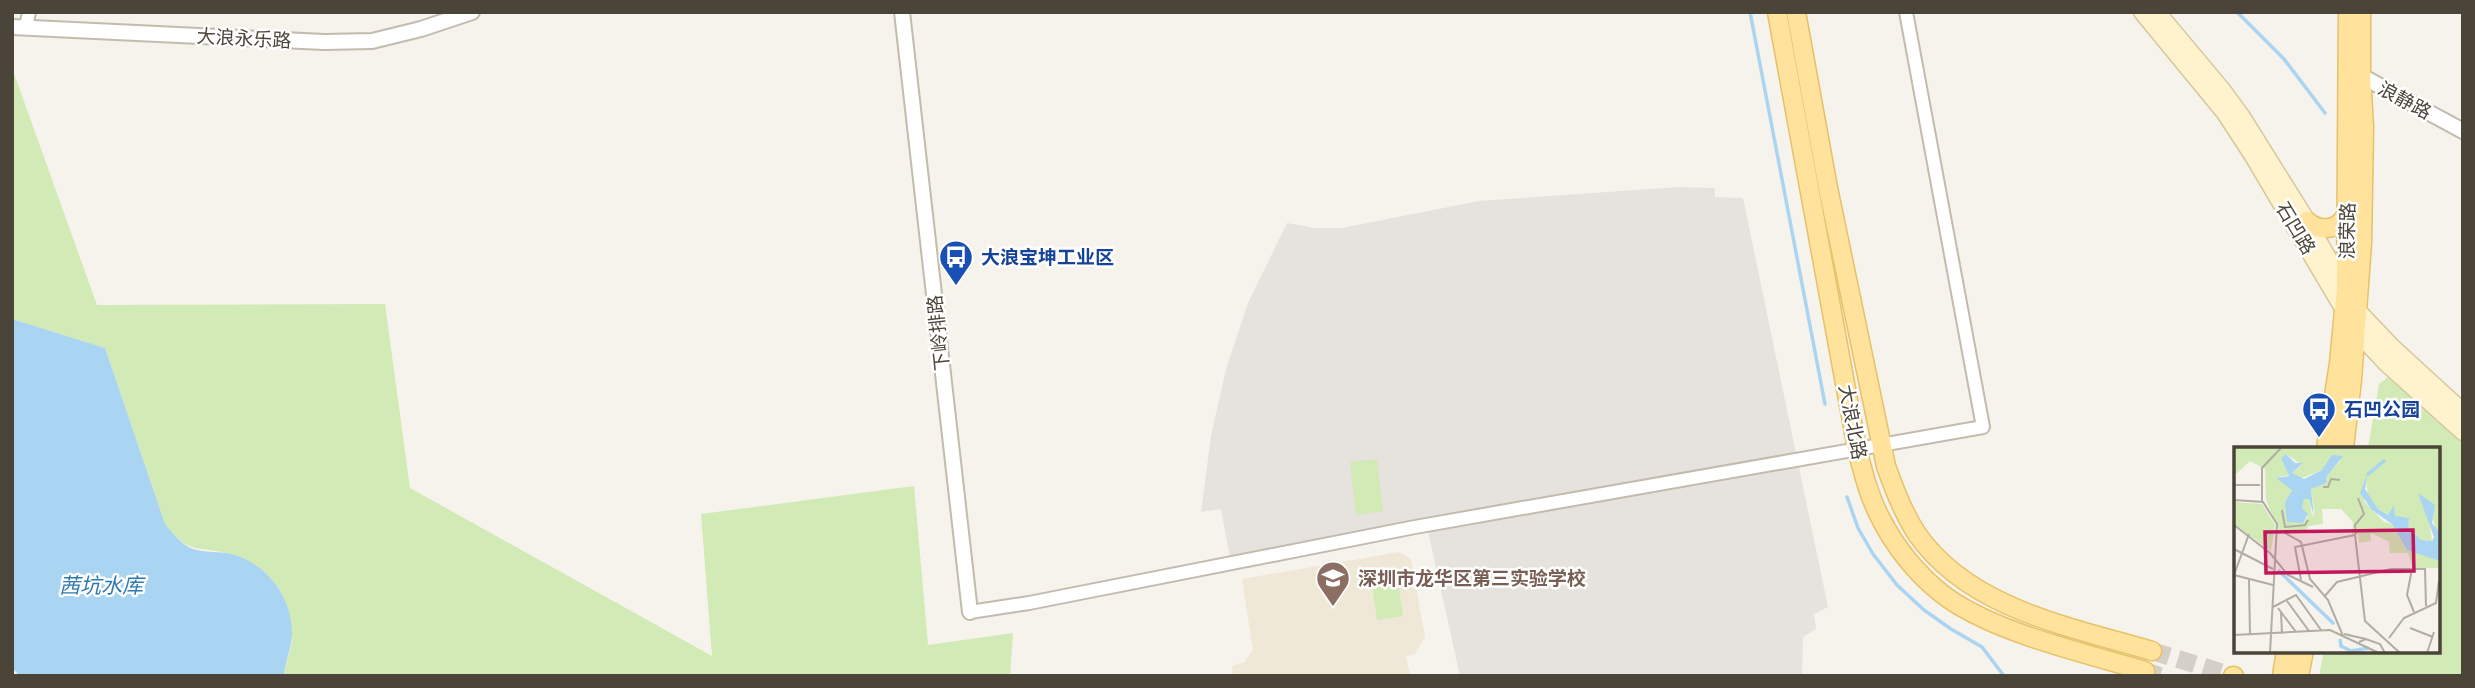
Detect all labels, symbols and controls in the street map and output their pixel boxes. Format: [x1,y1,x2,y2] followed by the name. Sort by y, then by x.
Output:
[196,26,292,51] street label: 大浪永乐路
[2375,78,2435,123] street label: 浪静路
[2272,198,2319,258] street label: 石凹路
[2337,202,2358,260] street label: 浪荣路
[937,238,975,287] bus stop icon: 大浪宝坤工业区
[981,247,1114,268] place label: 大浪宝坤工业区
[924,294,953,372] street label: 下岭排路
[1835,383,1870,461] street label: 大浪北路
[2300,390,2338,439] bus stop icon: 石凹公园
[2344,399,2420,420] place label: 石凹公园
[2234,447,2440,653] inset map
[1314,559,1352,608] school or university icon: 深圳市龙华区第三实验学校
[1358,568,1586,589] place label: 深圳市龙华区第三实验学校
[59,574,146,597] water label: 茜坑水库

